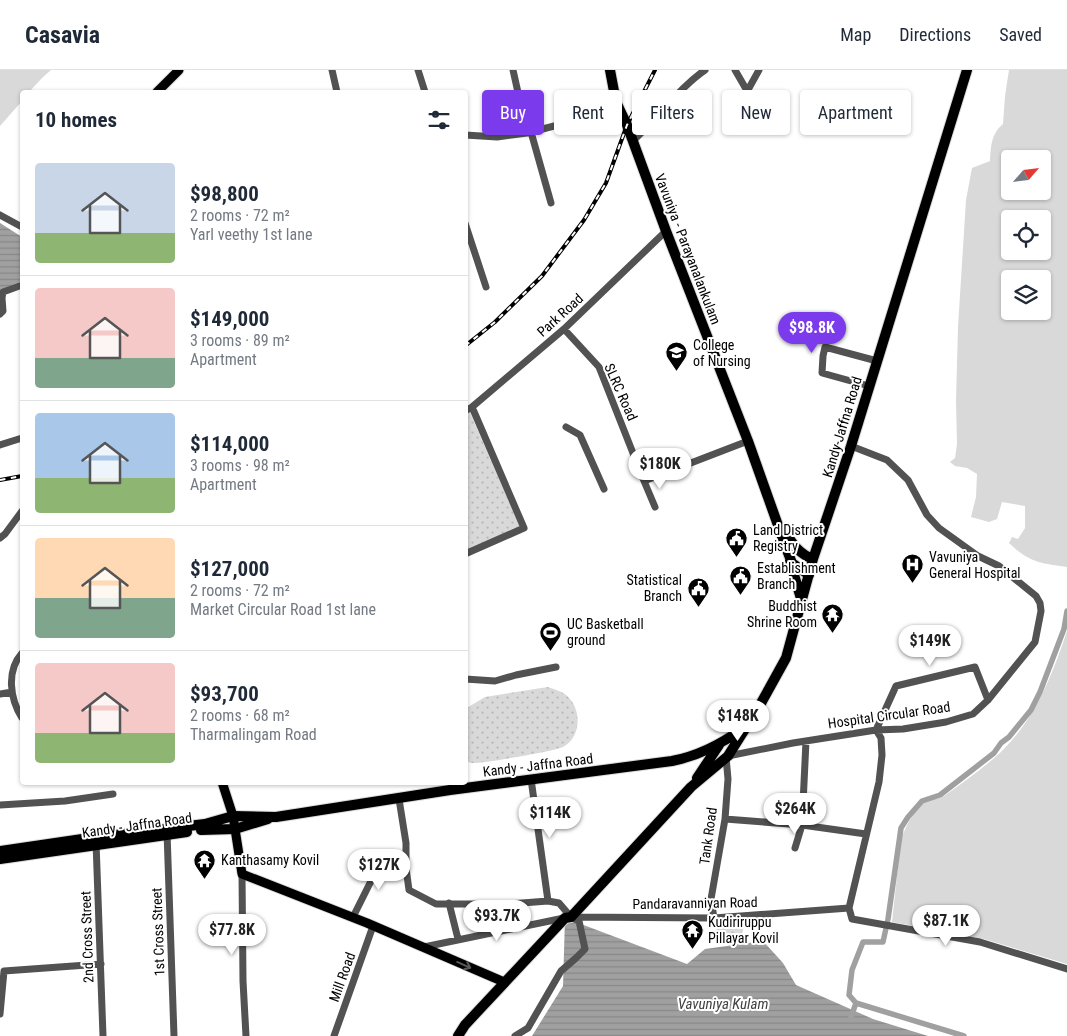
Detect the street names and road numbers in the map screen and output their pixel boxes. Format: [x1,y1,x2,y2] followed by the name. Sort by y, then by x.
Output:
[652,171,724,327] street label: Vavuniya - Parayanalankulam
[534,290,586,340] street label: Park Road
[601,361,641,423] street label: SLRC Road
[819,375,865,479] street label: Kandy-Jaffna Road
[827,698,951,732] street label: Hospital Circular Road
[482,750,594,780] street label: Kandy - Jaffna Road
[696,806,720,866] street label: Tank Road
[81,809,193,841] street label: Kandy - Jaffna Road
[148,887,168,977] street label: 1st Cross Street
[77,891,97,983] street label: 2nd Cross Street
[632,894,758,912] street label: Pandaravanniyan Road
[326,950,358,1004] street label: Mill Road

